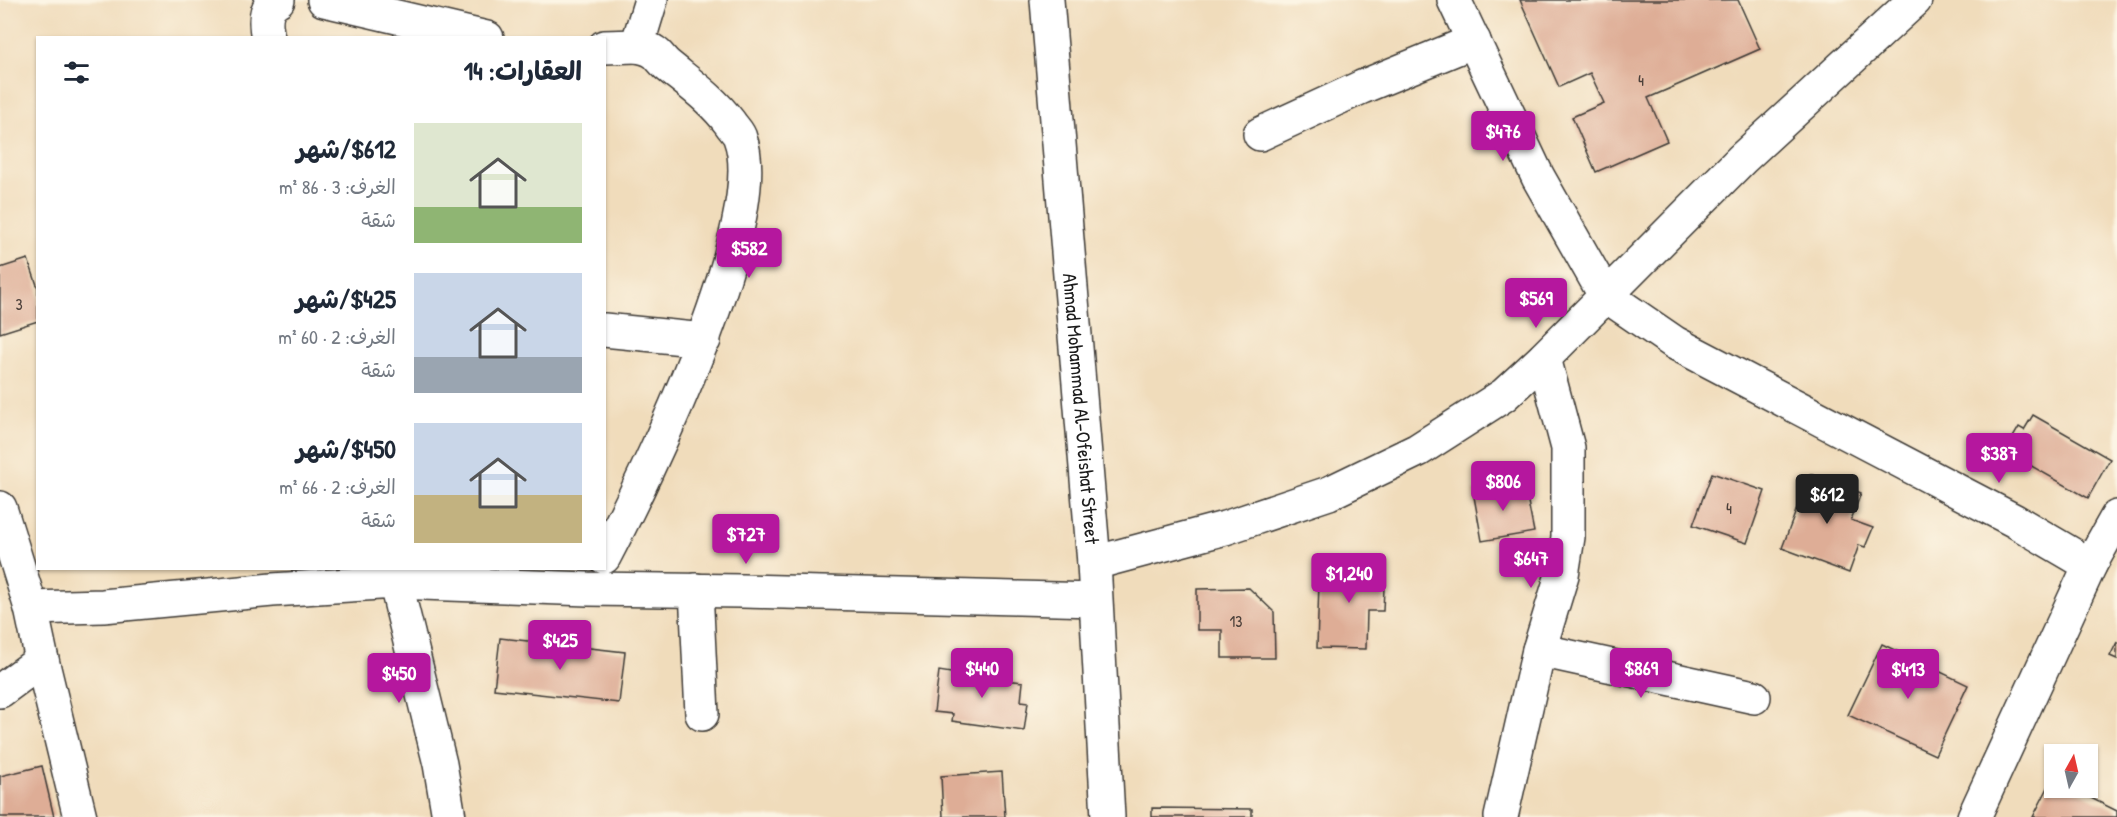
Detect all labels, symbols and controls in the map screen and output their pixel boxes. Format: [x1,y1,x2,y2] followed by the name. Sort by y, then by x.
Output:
[464,53,582,88] text: العقارات: 14
[60,56,93,89] icon: filters
[1638,69,1644,91] house number: 4
[1467,111,1539,162] pin: $476
[1485,117,1521,144] text: $476
[297,131,396,166] text: $612/شهر
[462,147,534,219] icon: home
[279,173,396,200] text: الغرف: 3 · 86 m²
[361,206,396,233] text: شقة
[713,228,785,279] pin: $582
[731,234,767,261] text: $582
[1057,272,1106,546] street label: Ahmad Mohammad Al-Ofeishat Street
[1500,278,1572,329] pin: $569
[296,281,396,316] text: $425/شهر
[1519,284,1553,311] text: $569
[15,293,23,315] house number: 3
[462,297,534,369] icon: home
[278,323,396,350] text: الغرف: 2 · 60 m²
[361,356,396,383] text: شقة
[296,431,396,466] text: $450/شهر
[1963,433,2035,484] pin: $387
[1980,439,2018,466] text: $387
[462,447,534,519] icon: home
[1467,461,1539,512] pin: $806
[1485,467,1521,494] text: $806
[279,473,396,500] text: الغرف: 2 · 66 m²
[1791,474,1863,525] pin: $612
[1810,480,1844,507] text: $612
[1726,497,1732,519] house number: 4
[361,506,396,533] text: شقة
[710,514,782,565] pin: $727
[726,520,766,547] text: $727
[1495,538,1567,589] pin: $647
[1513,544,1549,571] text: $647
[1300,553,1398,604] pin: $1,240
[1325,559,1373,586] text: $1,240
[1230,610,1242,632] house number: 13
[524,620,596,671] pin: $425
[542,626,578,653] text: $425
[946,648,1018,699] pin: $440
[1605,648,1677,699] pin: $869
[1872,649,1944,700] pin: $413
[363,653,435,704] pin: $450
[965,654,999,681] text: $440
[1624,654,1658,681] text: $869
[1891,655,1925,682] text: $413
[381,659,417,686] text: $450
[2044,744,2098,798] north arrow
[2044,744,2098,798] map controls

